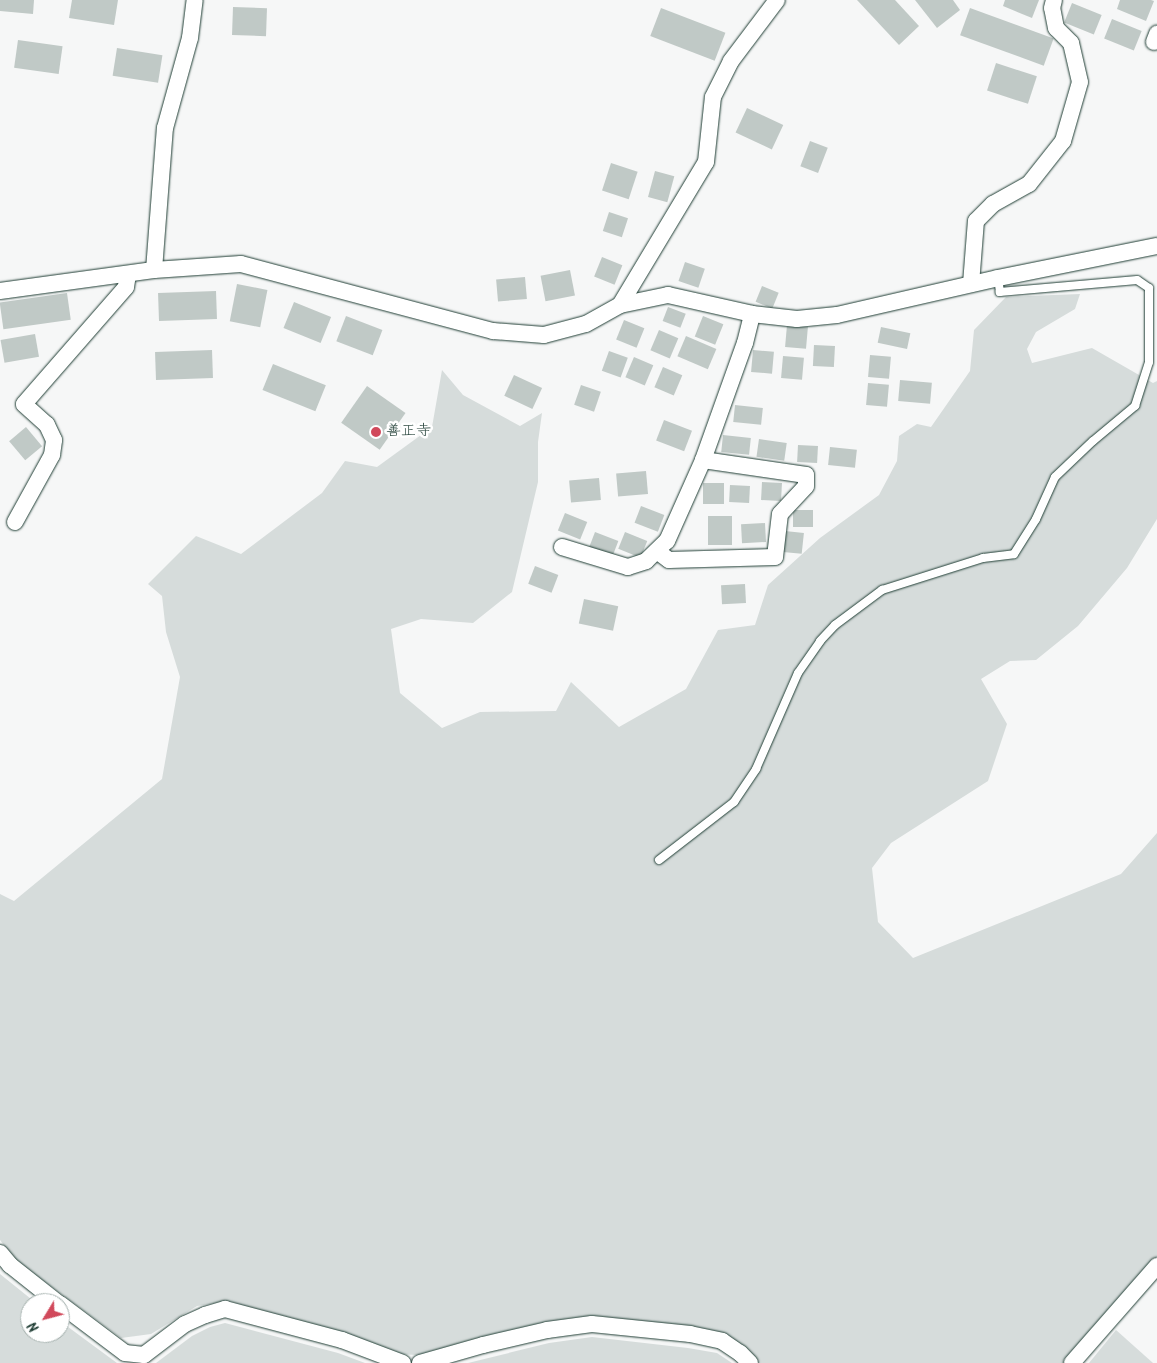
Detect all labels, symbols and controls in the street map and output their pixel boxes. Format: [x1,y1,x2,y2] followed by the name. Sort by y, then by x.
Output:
[386,423,431,441] place label: 善正寺
[370,426,382,438] marker: 善正寺
[20,1293,70,1343] north arrow
[22,1316,45,1337] text: N

